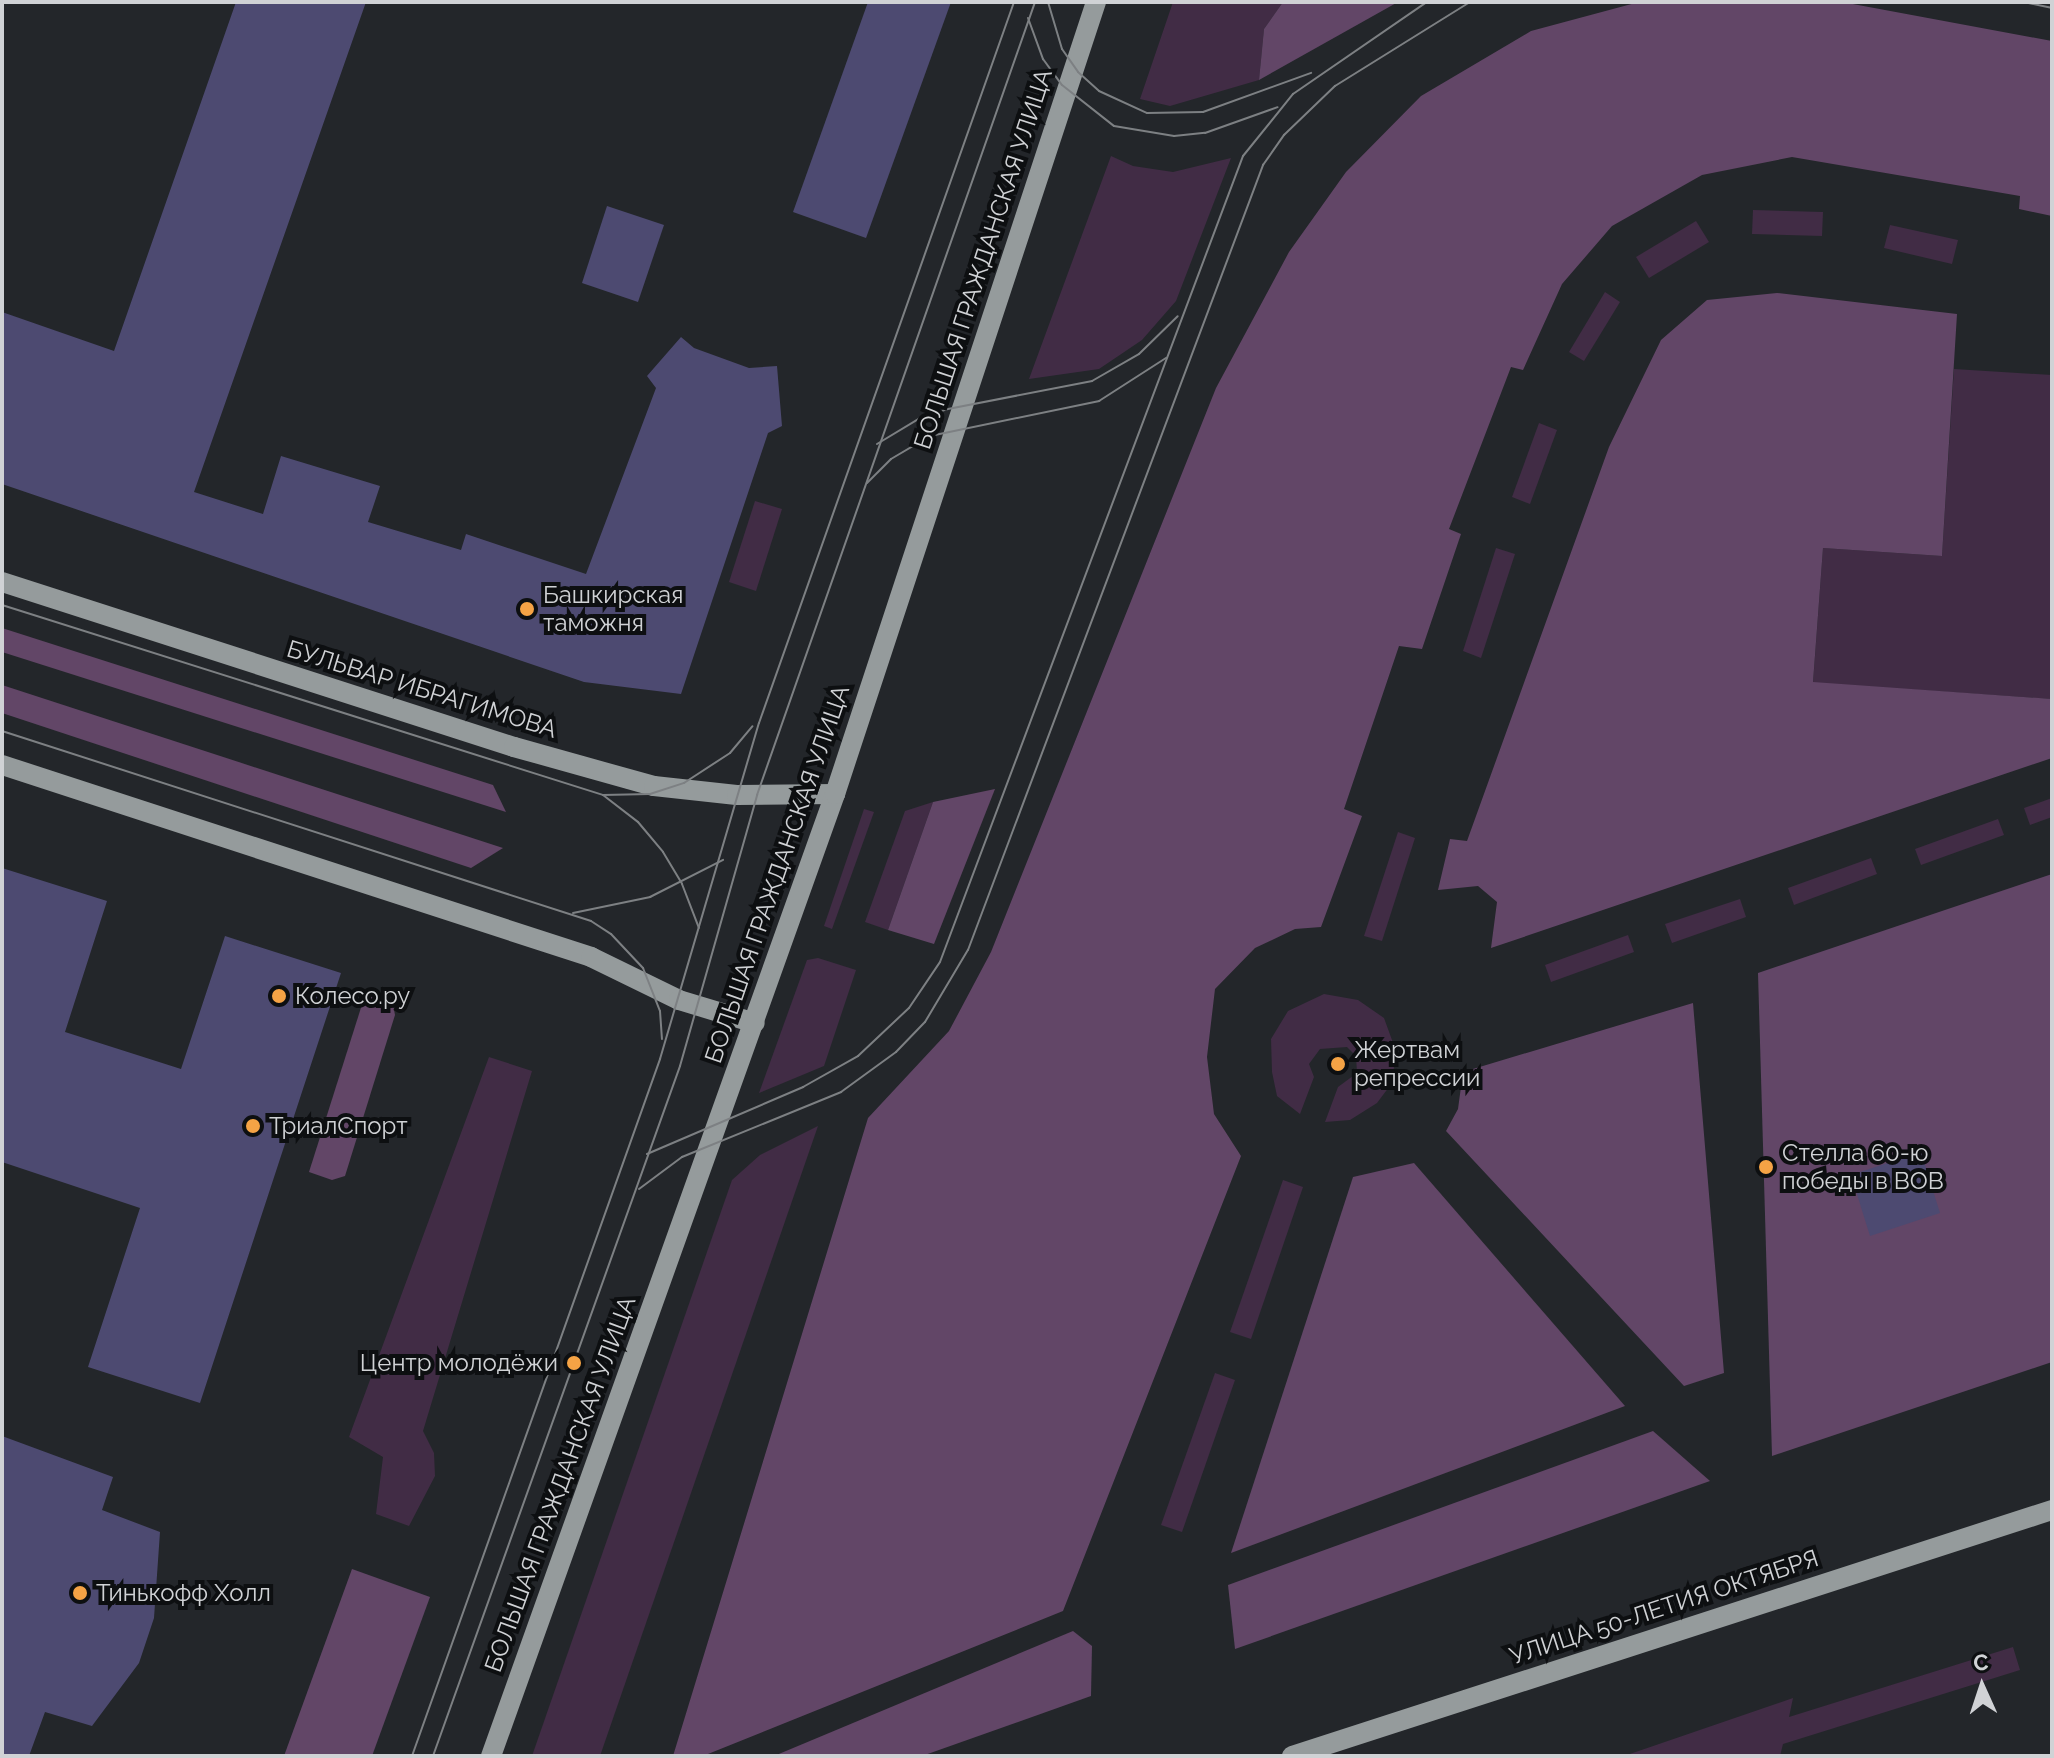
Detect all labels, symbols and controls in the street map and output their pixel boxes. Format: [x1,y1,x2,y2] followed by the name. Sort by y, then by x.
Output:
[908,65,1058,453] street label: БОЛЬШАЯ ГРАЖДАНСКАЯ УЛИЦА
[543,581,684,637] place label: Башкирская таможня
[518,600,536,618] marker: Башкирская таможня
[284,634,560,744] street label: БУЛЬВАР ИБРАГИМОВА
[699,681,855,1067] street label: БОЛЬШАЯ ГРАЖДАНСКАЯ УЛИЦА
[295,982,410,1010] place label: Колесо.ру
[270,987,288,1005] marker: Колесо.ру
[1354,1036,1480,1092] place label: Жертвам репрессии
[1329,1055,1347,1073] marker: Жертвам репрессии
[269,1112,408,1140] place label: ТриалСпорт
[244,1117,262,1135] marker: ТриалСпорт
[1782,1139,1944,1195] place label: Стелла 60-ю победы в ВОВ
[1757,1158,1775,1176] marker: Стелла 60-ю победы в ВОВ
[478,1292,642,1676] street label: БОЛЬШАЯ ГРАЖДАНСКАЯ УЛИЦА
[360,1349,558,1377] place label: Центр молодёжи
[565,1354,583,1372] marker: Центр молодёжи
[1506,1543,1822,1671] street label: УЛИЦА 50-ЛЕТИЯ ОКТЯБРЯ
[96,1579,271,1607] place label: Тинькофф Холл
[71,1584,89,1602] marker: Тинькофф Холл
[1942,1646,2022,1726] north arrow
[1973,1649,1989,1675] text: С

